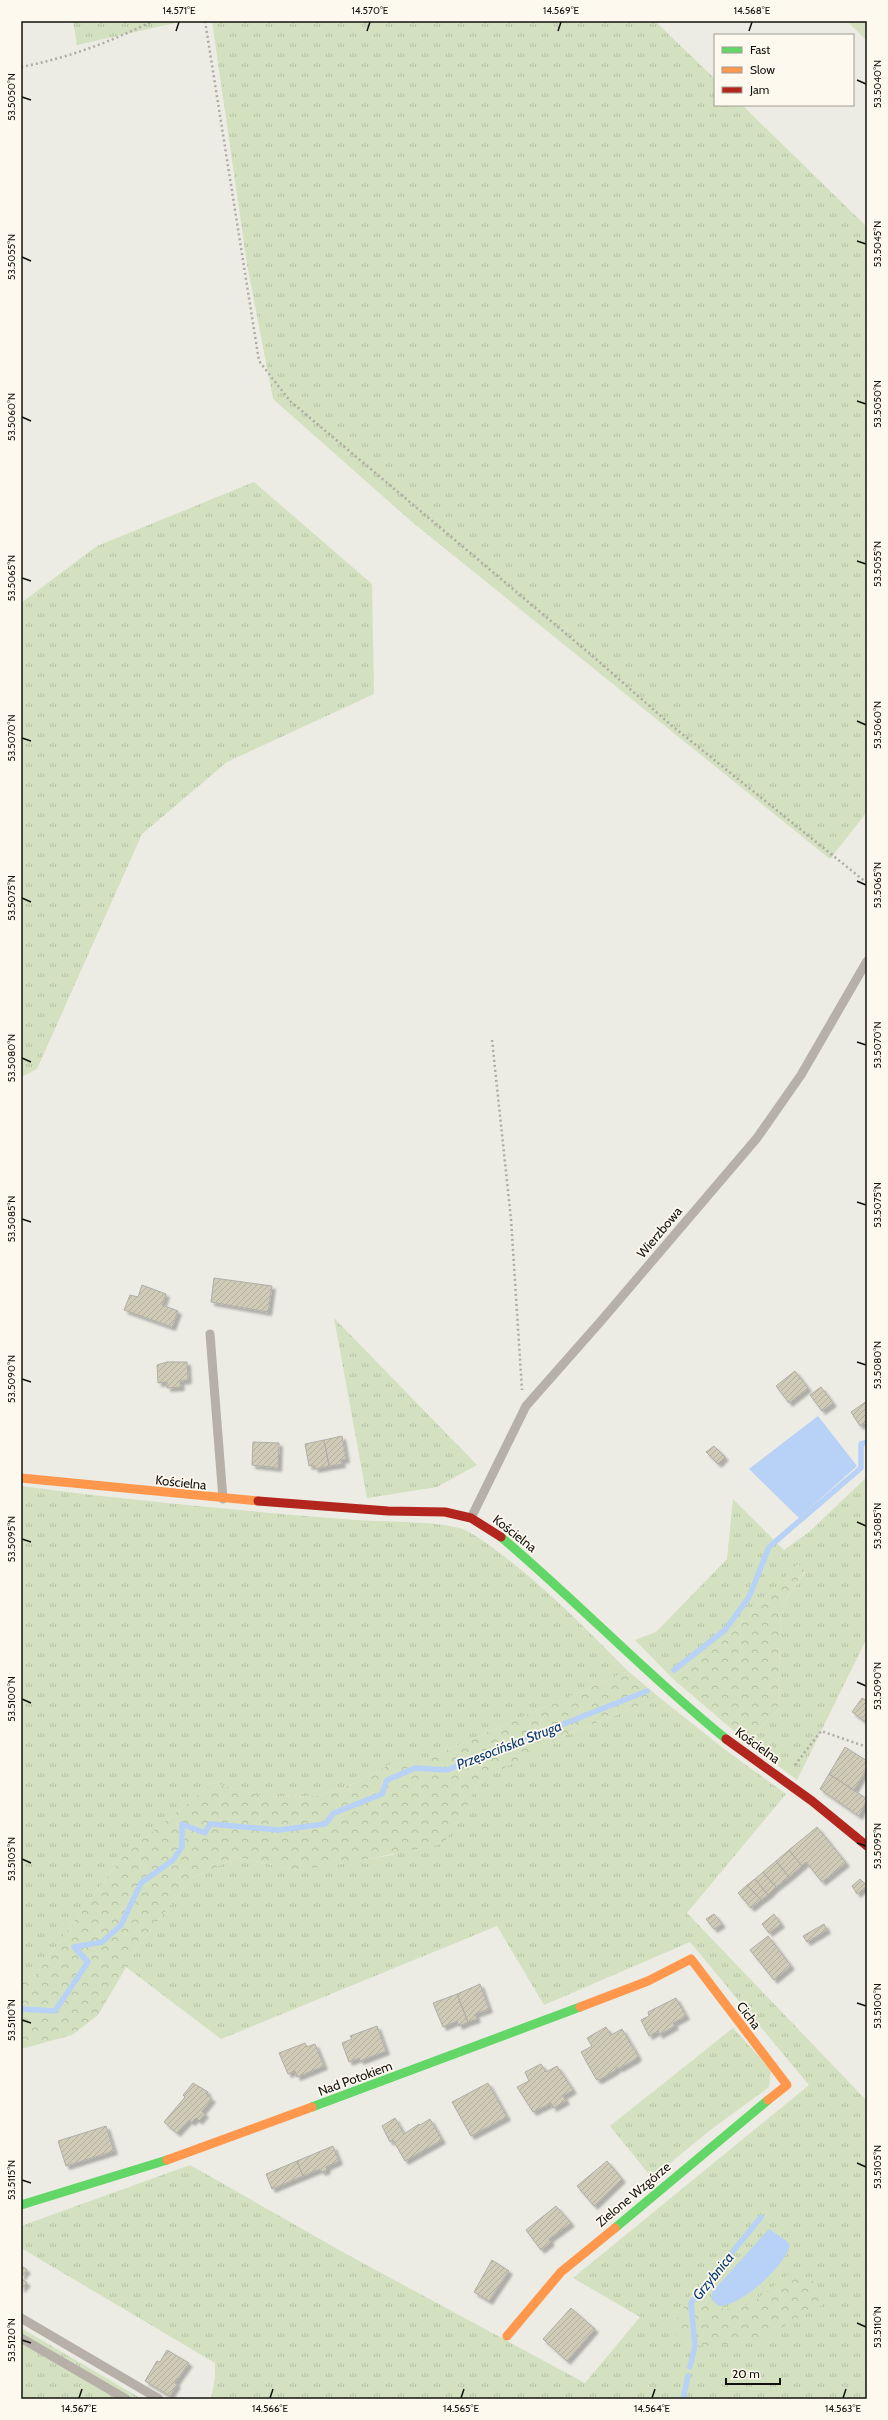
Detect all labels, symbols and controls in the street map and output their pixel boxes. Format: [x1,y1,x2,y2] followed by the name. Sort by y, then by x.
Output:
[162,4,196,17] text: 14.571°E
[352,4,389,17] text: 14.570°E
[543,4,580,17] text: 14.569°E
[734,4,771,17] text: 14.568°E
[714,34,854,106] legend
[750,42,770,57] text: Fast
[871,60,884,108] text: 53.5040°N
[750,62,775,77] text: Slow
[5,73,18,121] text: 53.5050°N
[749,82,769,97] text: Jam
[871,221,884,267] text: 53.5045°N
[5,234,18,280] text: 53.5055°N
[871,380,884,428] text: 53.5050°N
[5,393,18,441] text: 53.5060°N
[871,541,884,587] text: 53.5055°N
[5,555,18,601] text: 53.5065°N
[871,701,884,749] text: 53.5060°N
[5,714,18,762] text: 53.5070°N
[871,862,884,908] text: 53.5065°N
[5,875,18,921] text: 53.5075°N
[871,1021,884,1069] text: 53.5070°N
[5,1034,18,1082] text: 53.5080°N
[871,1182,884,1228] text: 53.5075°N
[5,1196,18,1242] text: 53.5085°N
[633,1203,685,1261] street label: Wierzbowa
[871,1341,884,1389] text: 53.5080°N
[5,1355,18,1403] text: 53.5090°N
[155,1471,208,1493] street label: Kościelna
[871,1503,884,1549] text: 53.5085°N
[490,1511,541,1556] street label: Kościelna
[5,1516,18,1562] text: 53.5095°N
[871,1662,884,1710] text: 53.5090°N
[5,1676,18,1722] text: 53.5100°N
[454,1717,564,1773] water label: Przęsocińska Struga
[733,1723,784,1767] street label: Kościelna
[871,1823,884,1869] text: 53.5095°N
[5,1837,18,1881] text: 53.5105°N
[871,1983,884,2029] text: 53.5100°N
[733,1998,765,2033] street label: Cicha
[5,1999,18,2041] text: 53.5110°N
[316,2057,394,2099] street label: Nad Potokiem
[871,2145,884,2189] text: 53.5105°N
[593,2158,674,2230] street label: Zielone Wzgórze
[5,2160,18,2200] text: 53.5115°N
[688,2248,738,2304] water label: Grzybnica
[871,2306,884,2348] text: 53.5110°N
[5,2318,18,2362] text: 53.5120°N
[726,2360,780,2386] scale bar
[732,2366,760,2381] text: 20 m
[61,2402,97,2415] text: 14.567°E
[252,2402,288,2415] text: 14.566°E
[443,2402,479,2415] text: 14.565°E
[634,2402,671,2415] text: 14.564°E
[825,2402,861,2415] text: 14.563°E

